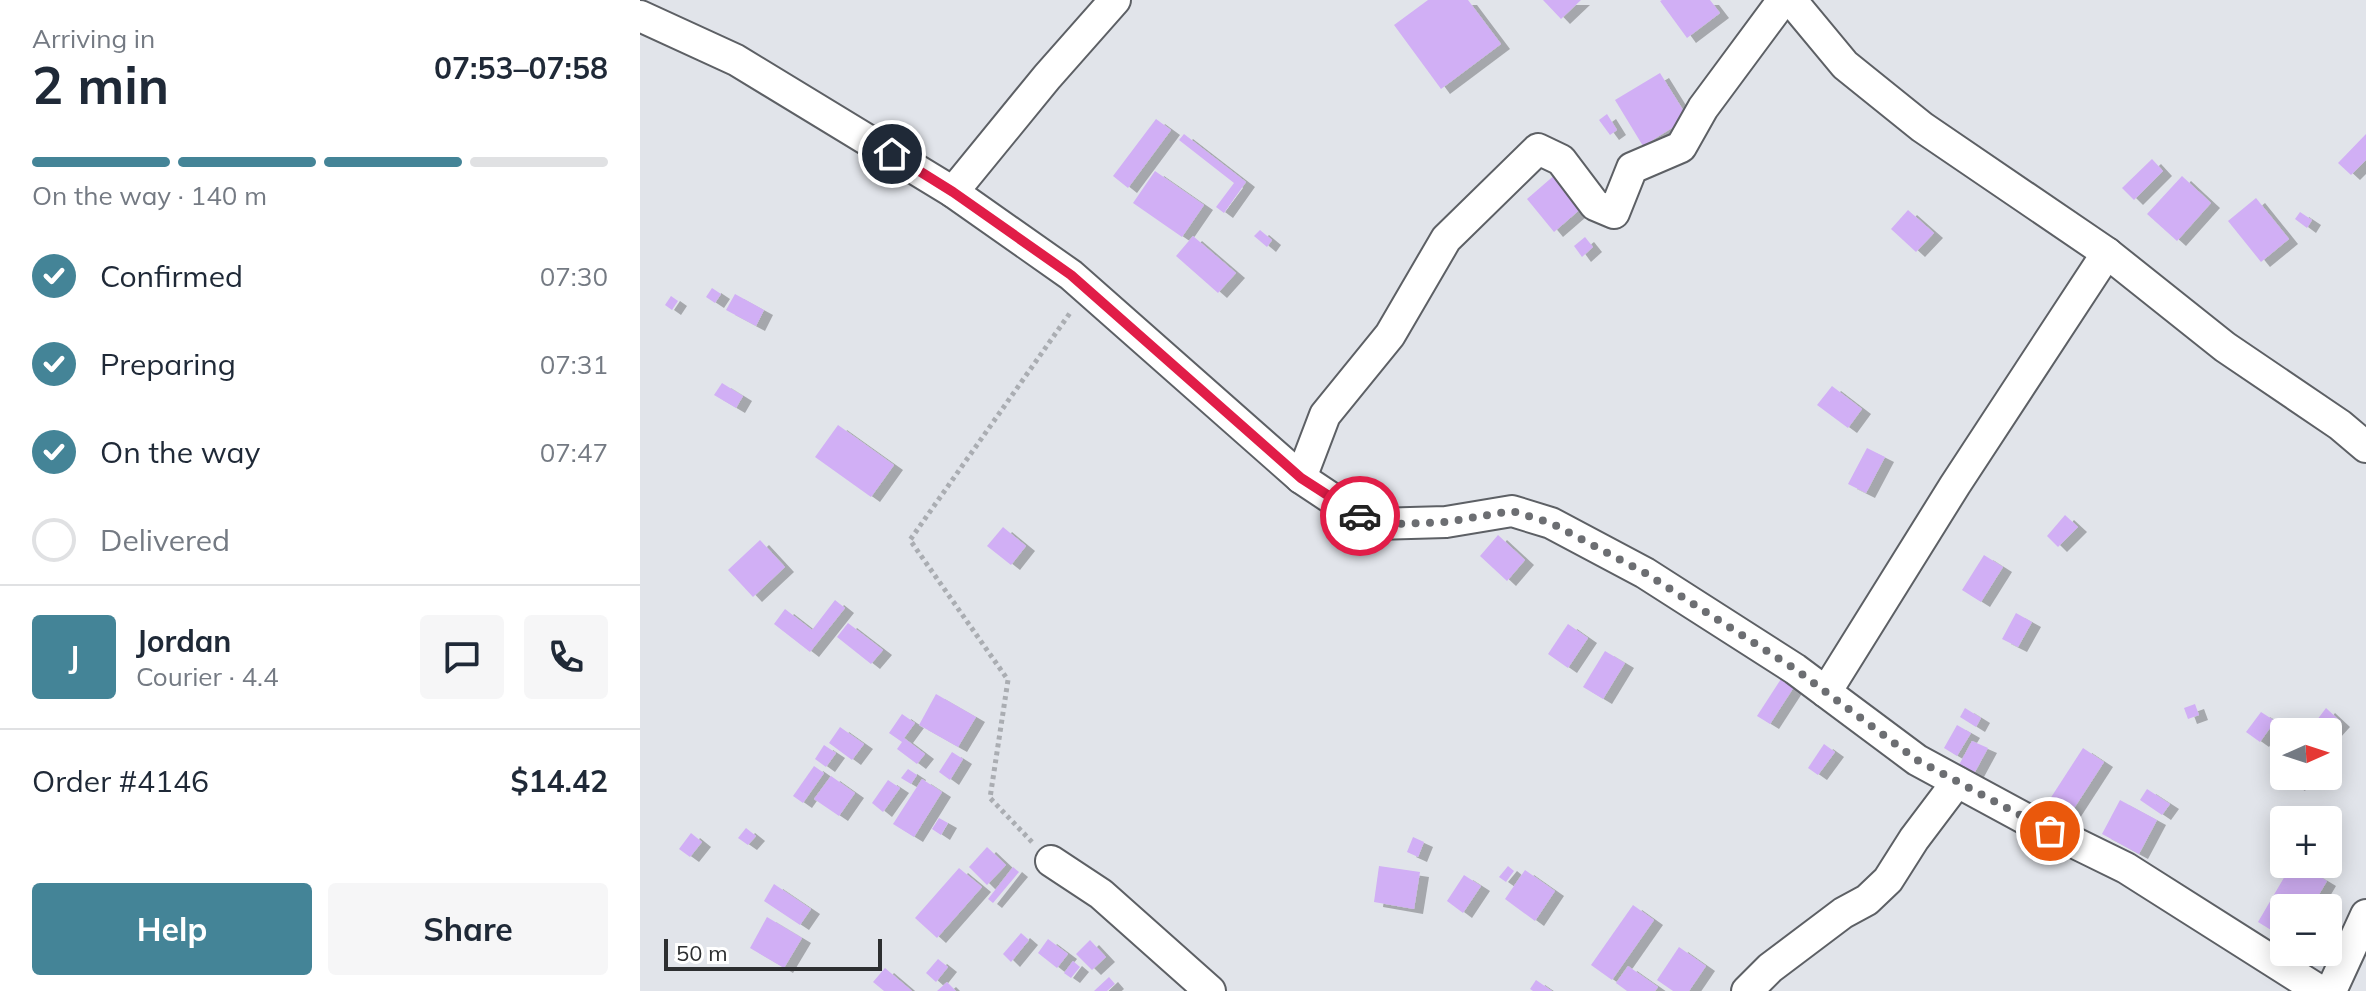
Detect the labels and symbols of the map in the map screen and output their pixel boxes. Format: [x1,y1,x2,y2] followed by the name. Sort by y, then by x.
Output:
[858,120,926,188] pin
[1320,476,1400,556] courier
[2270,718,2342,790] north arrow
[2016,797,2084,865] pin
[664,935,882,971] scale bar

